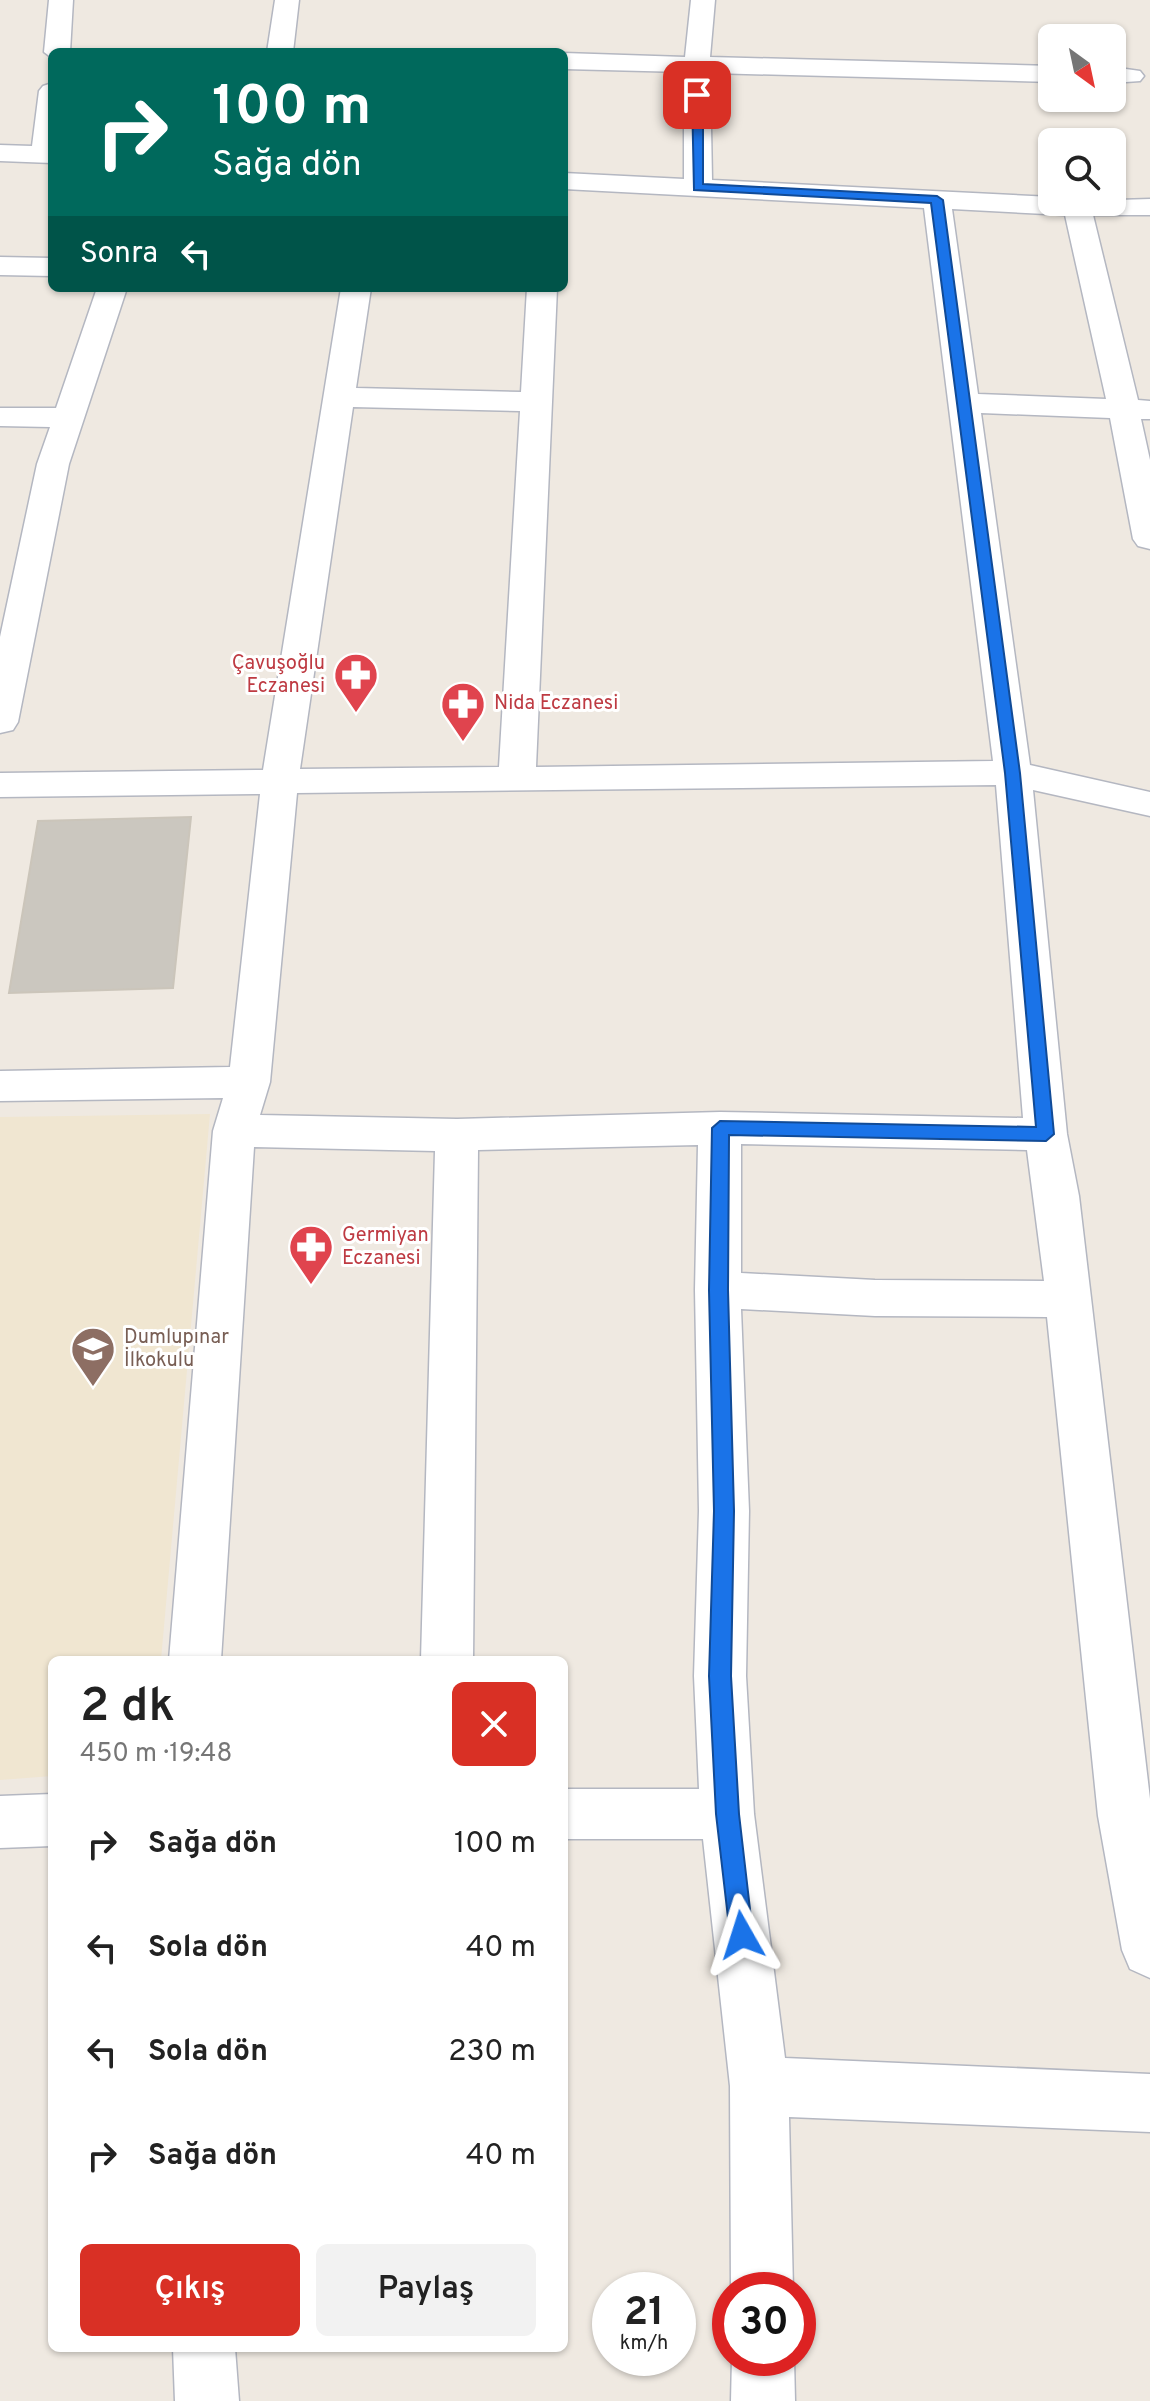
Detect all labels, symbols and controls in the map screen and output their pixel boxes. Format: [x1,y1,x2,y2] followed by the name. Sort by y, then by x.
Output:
[1038,24,1126,112] north arrow
[1038,24,1126,216] map controls
[663,61,731,129] pin
[675,73,719,117] icon: arrive
[212,74,371,144] text: 100 m
[80,80,184,184] icon: right
[1038,128,1126,216] button: search
[212,143,362,189] text: Sağa dön
[174,232,218,276] icon: left
[80,236,158,273] text: Sonra
[232,651,325,700] place label: Çavuşoğlu Eczanesi
[332,651,380,714] pharmacy icon: Çavuşoğlu Eczanesi
[439,680,487,743] pharmacy icon: Nida Eczanesi
[494,691,618,717] place label: Nida Eczanesi
[287,1223,335,1286] pharmacy icon: Germiyan Eczanesi
[342,1223,429,1272] place label: Germiyan Eczanesi
[69,1325,117,1388] school or university icon: Dumlupınar İlkokulu
[124,1325,229,1374] place label: Dumlupınar İlkokulu
[80,1678,175,1738] text: 2 dk
[452,1682,536,1766] button: close
[80,1738,232,1771] text: 450 m · 19:48
[80,1822,124,1866] icon: right
[148,1826,277,1863] text: Sağa dön
[454,1826,536,1863] text: 100 m
[700,1893,784,1977] position arrow
[80,1926,124,1970] icon: left
[148,1930,268,1967] text: Sola dön
[466,1930,536,1967] text: 40 m
[80,2030,124,2074] icon: left
[148,2034,268,2071] text: Sola dön
[448,2034,536,2071] text: 230 m
[80,2134,124,2178] icon: right
[148,2138,277,2175] text: Sağa dön
[466,2138,536,2175] text: 40 m
[80,2244,300,2336] button: Çıkış
[316,2244,536,2336] button: Paylaş
[712,2272,816,2376] speed limit sign: 30
[624,2289,664,2339] text: 21
[620,2331,668,2357] text: km/h

